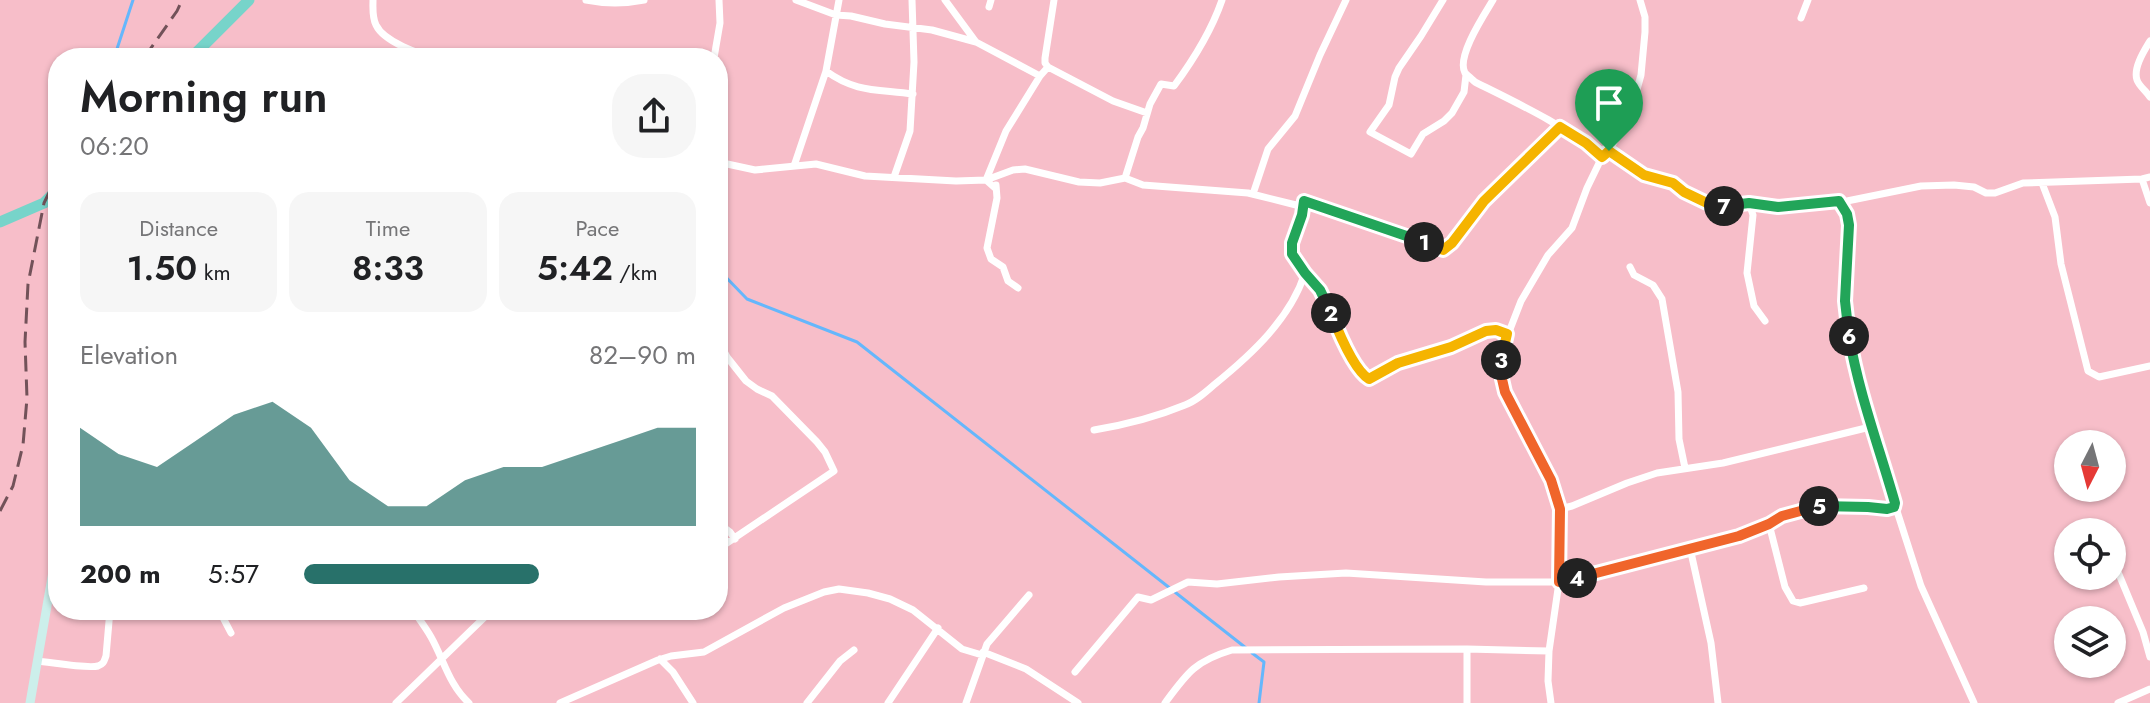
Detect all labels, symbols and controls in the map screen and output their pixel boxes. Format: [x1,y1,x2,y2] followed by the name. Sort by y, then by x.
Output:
[80,65,328,129] text: Morning run
[1575,69,1643,151] pin
[612,74,696,158] button: share
[1587,81,1631,125] icon: arrive
[80,127,149,165] text: 06:20
[1704,186,1744,226] pin: 7
[1717,190,1731,222] text: 7
[139,212,218,244] text: Distance
[366,212,410,244] text: Time
[575,212,619,244] text: Pace
[1404,222,1444,262] pin: 1
[1418,226,1430,258] text: 1
[127,244,197,293] text: 1.50
[352,244,424,293] text: 8:33
[537,244,613,293] text: 5:42
[197,256,231,288] text: km
[613,256,658,288] text: /km
[1311,293,1351,333] pin: 2
[1324,297,1338,329] text: 2
[1829,316,1869,356] pin: 6
[1842,320,1856,352] text: 6
[80,336,178,374] text: Elevation
[589,336,696,374] text: 82–90 m
[1481,340,1521,380] pin: 3
[1494,344,1508,376] text: 3
[2054,430,2126,502] north arrow
[2054,430,2126,678] map controls
[1799,486,1839,526] pin: 5
[1812,490,1826,522] text: 5
[2054,518,2126,590] button: locate
[80,555,161,593] text: 200 m
[208,555,259,593] text: 5:57
[1557,558,1597,598] pin: 4
[1569,562,1585,594] text: 4
[2054,606,2126,678] button: layers

